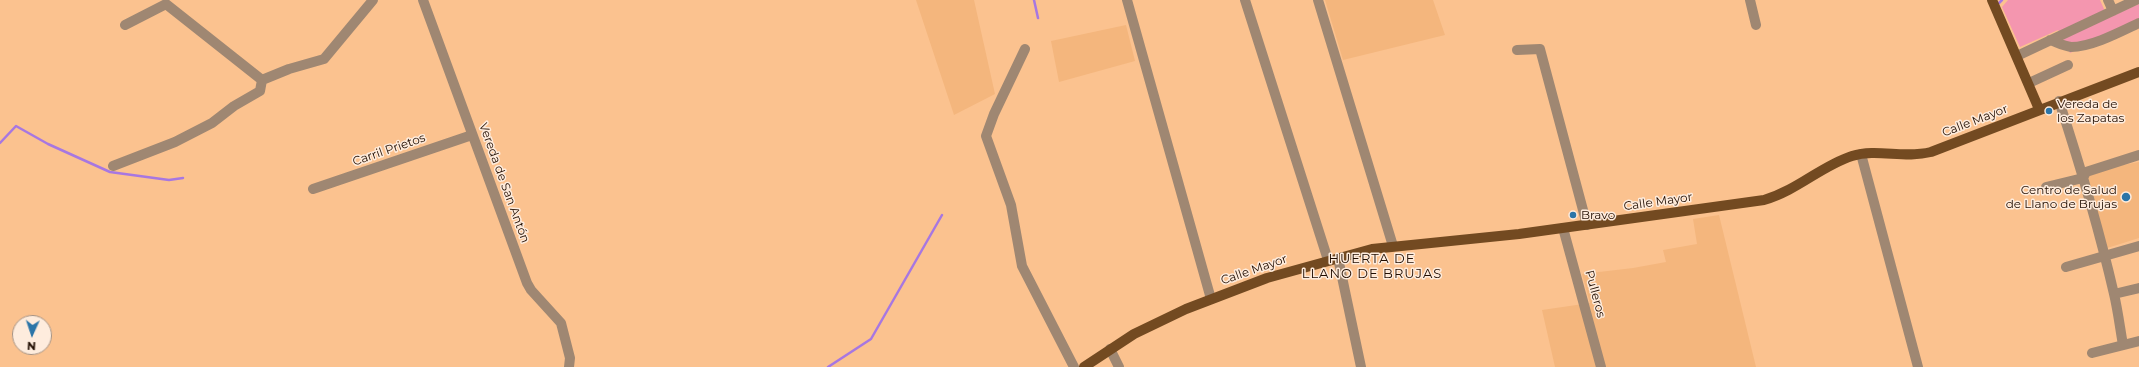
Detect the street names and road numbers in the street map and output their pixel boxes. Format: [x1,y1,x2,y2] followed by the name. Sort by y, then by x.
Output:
[1940,102,2010,140] street label: Calle Mayor
[476,121,532,245] street label: Vereda de San Antón
[351,131,427,169] street label: Carril Prietos
[1623,190,1693,214] street label: Calle Mayor
[1219,252,1289,288] street label: Calle Mayor
[1582,269,1608,319] street label: Pulleros

